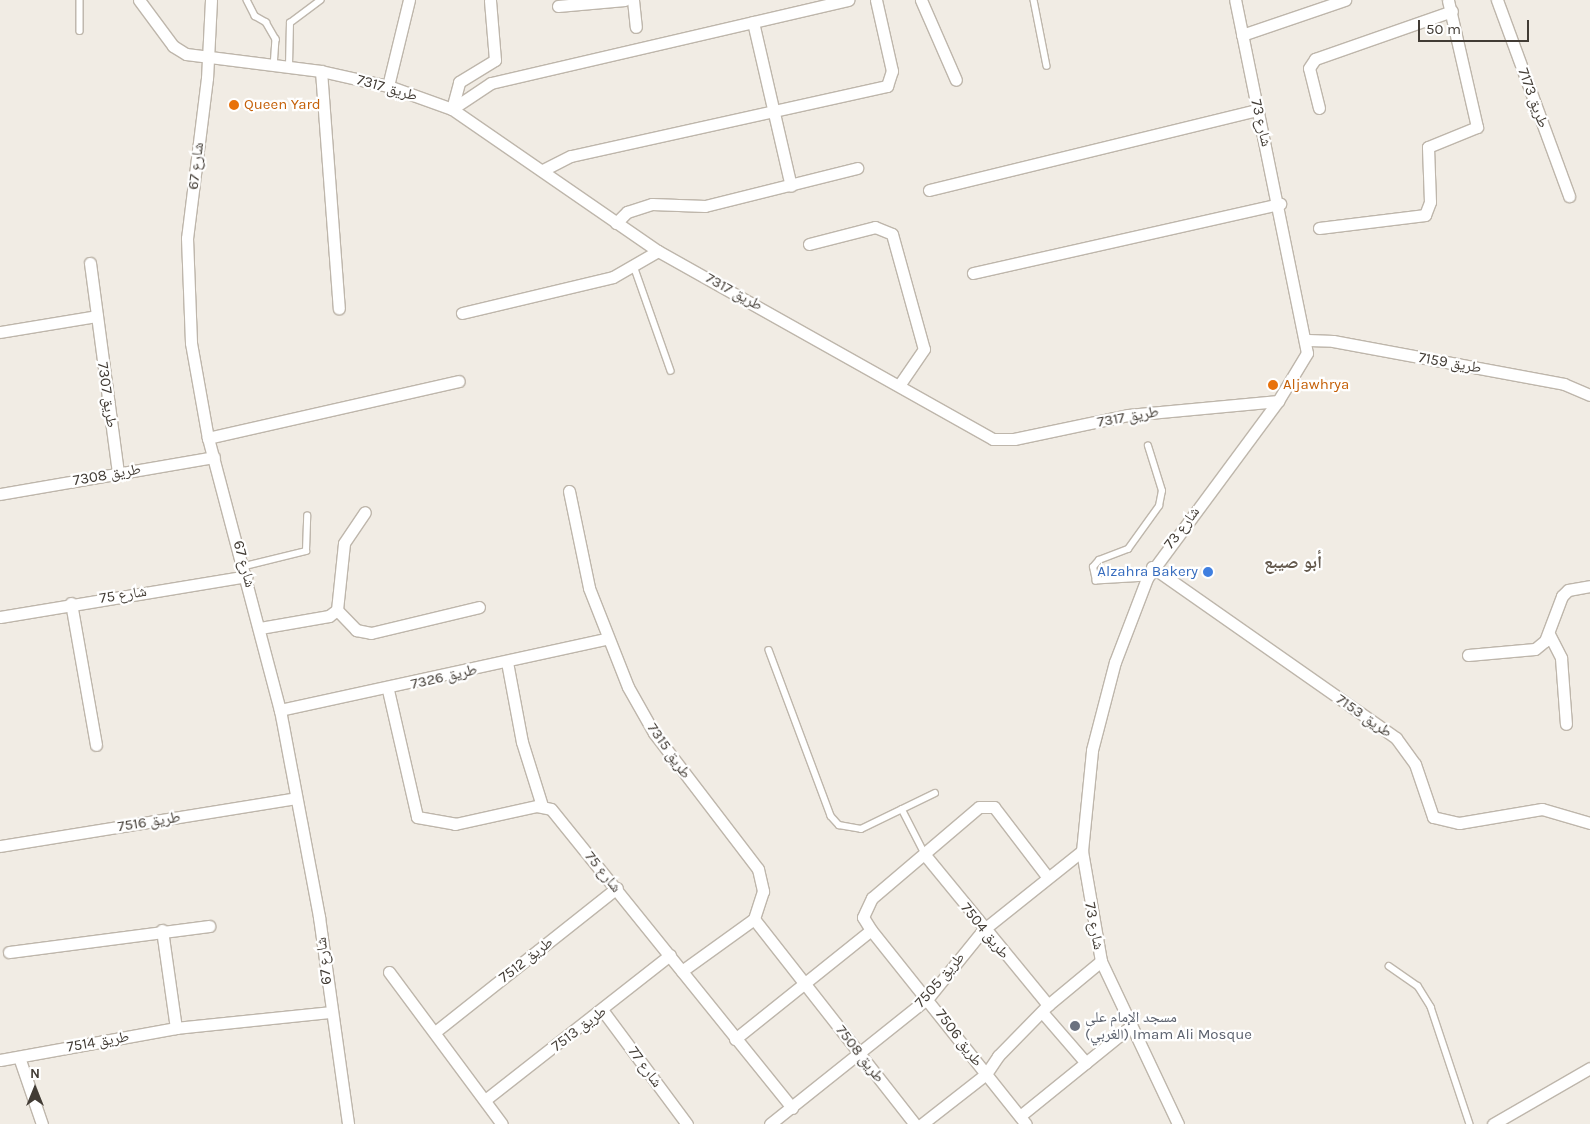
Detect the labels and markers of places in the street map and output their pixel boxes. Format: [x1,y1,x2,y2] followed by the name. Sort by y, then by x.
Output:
[244,96,321,114] place label: Queen Yard
[228,99,240,111] marker: Queen Yard
[1283,376,1349,394] place label: Aljawhrya
[1267,379,1279,391] marker: Aljawhrya
[1097,563,1198,581] place label: Alzahra Bakery
[1202,566,1214,578] marker: Alzahra Bakery
[1085,1008,1252,1043] place label: مسجد الإمام علي (الغربي) Imam Ali Mosque
[1069,1020,1081,1032] marker: مسجد الإمام علي (الغربي) Imam Ali Mosque

